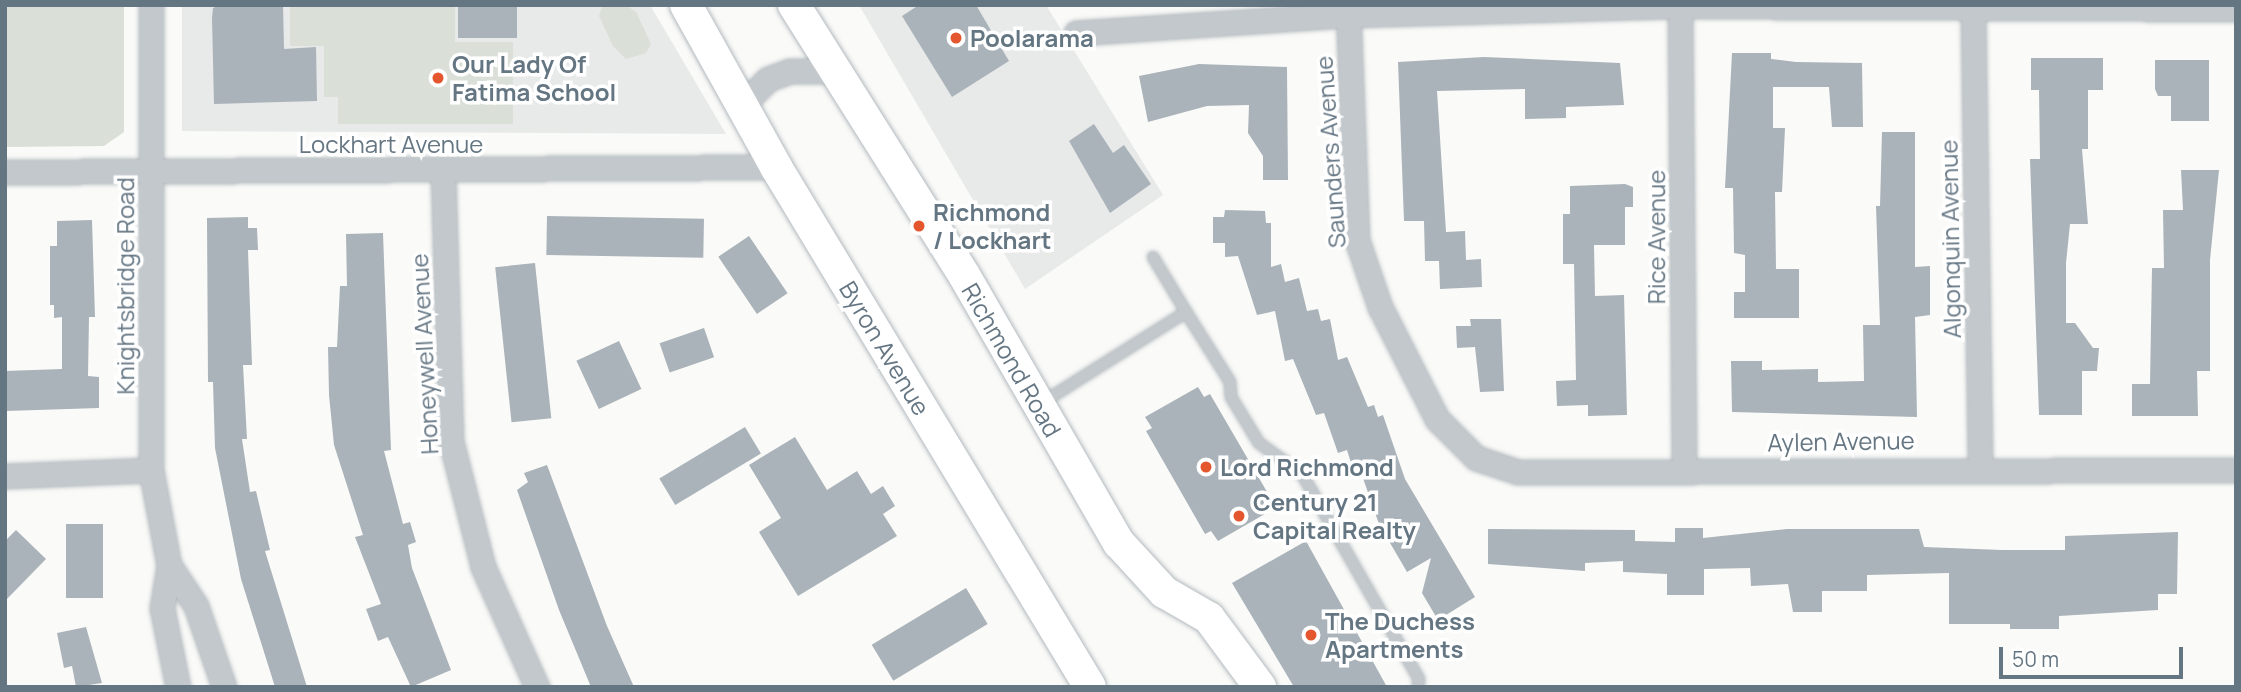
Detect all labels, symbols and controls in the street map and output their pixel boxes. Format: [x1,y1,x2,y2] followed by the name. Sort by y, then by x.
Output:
[970,24,1094,52] place label: Poolarama
[948,30,964,46] marker: Poolarama
[452,50,616,106] place label: Our Lady Of Fatima School
[1309,55,1351,249] street label: Saunders Avenue
[430,70,446,86] marker: Our Lady Of Fatima School
[299,130,483,158] street label: Lockhart Avenue
[1934,139,1966,339] street label: Algonquin Avenue
[1642,170,1670,304] street label: Rice Avenue
[111,177,139,395] street label: Knightsbridge Road
[933,198,1051,254] place label: Richmond / Lockhart
[911,218,927,234] marker: Richmond / Lockhart
[404,253,444,455] street label: Honeywell Avenue
[834,276,936,420] street label: Byron Avenue
[956,278,1068,442] street label: Richmond Road
[1767,425,1915,457] street label: Aylen Avenue
[1220,453,1394,481] place label: Lord Richmond
[1198,459,1214,475] marker: Lord Richmond
[1253,488,1416,544] place label: Century 21 Capital Realty
[1231,508,1247,524] marker: Century 21 Capital Realty
[1325,607,1475,663] place label: The Duchess Apartments
[1303,627,1319,643] marker: The Duchess Apartments
[2003,632,2187,676] scale bar
[2012,645,2059,673] text: 50 m

